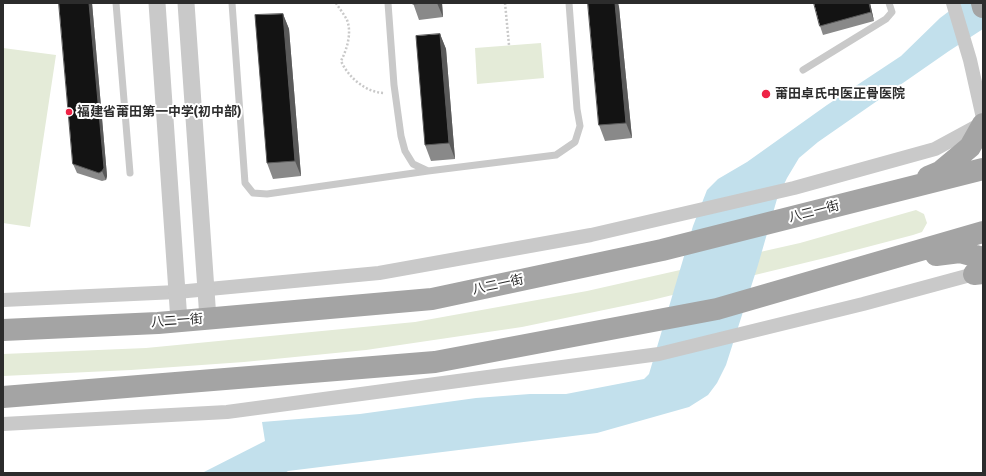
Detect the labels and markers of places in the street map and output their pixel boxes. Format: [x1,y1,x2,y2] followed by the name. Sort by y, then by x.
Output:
[775,86,905,102] place label: 莆田卓氏中医正骨医院
[760,88,772,100] marker: 莆田卓氏中医正骨医院
[77,104,241,120] place label: 福建省莆田第一中学(初中部)
[64,107,74,117] marker: 福建省莆田第一中学(初中部)

